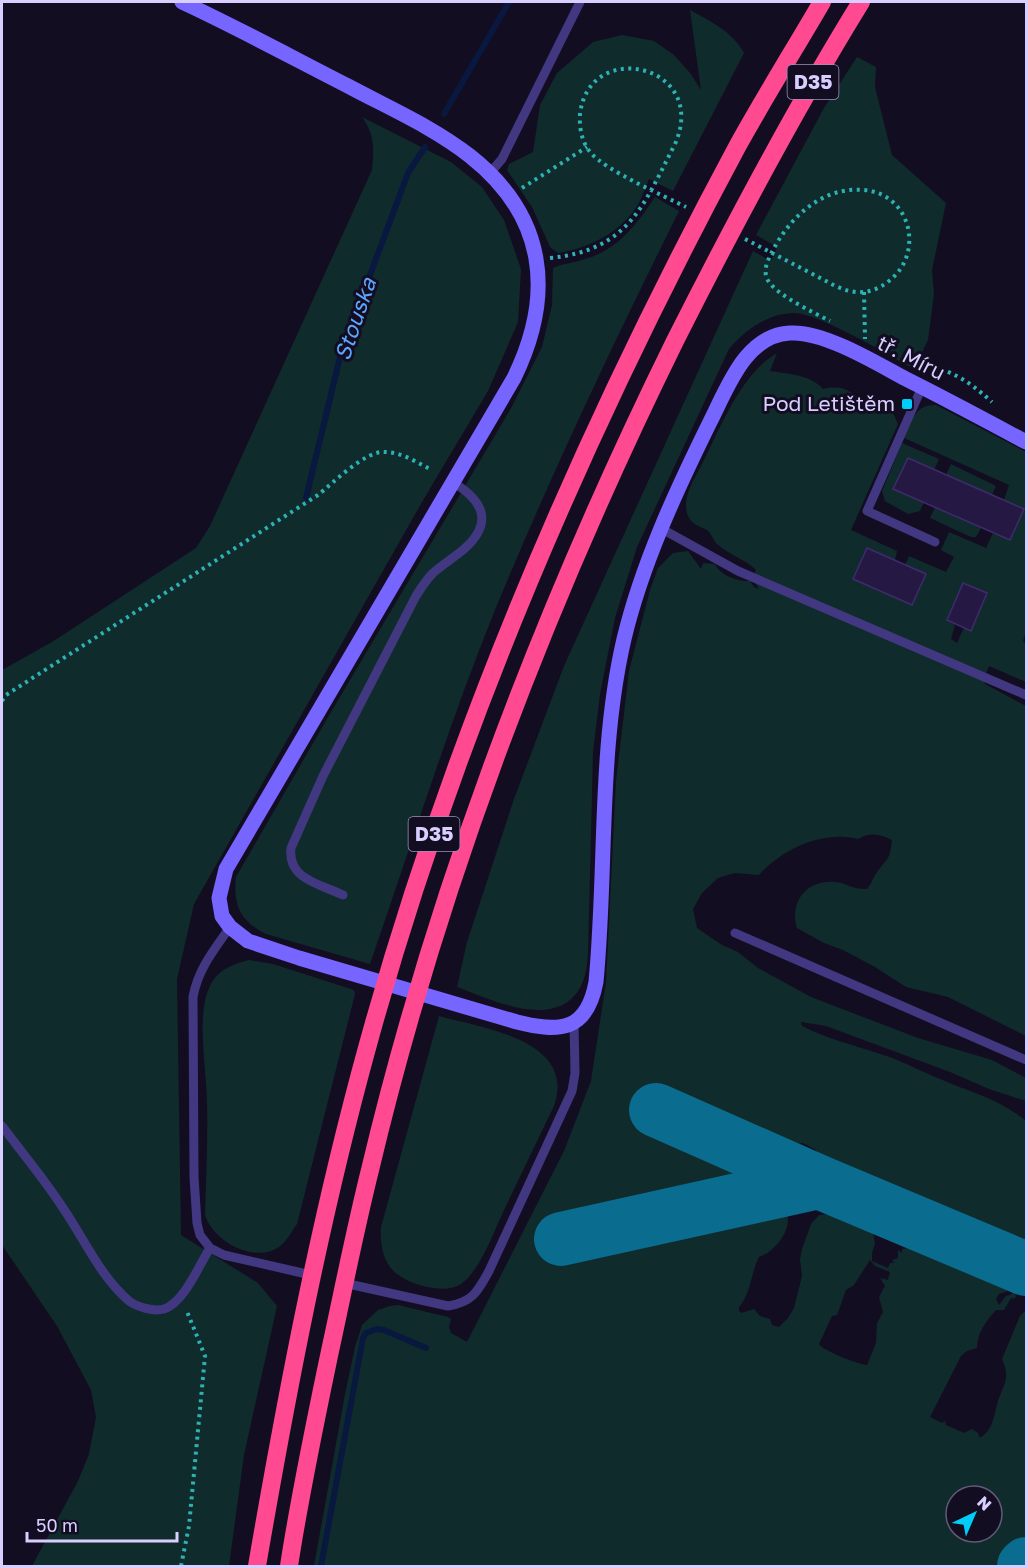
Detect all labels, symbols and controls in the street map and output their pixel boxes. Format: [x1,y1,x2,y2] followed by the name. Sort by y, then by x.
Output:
[788,65,838,99] road number: D35
[328,273,382,364] water label: Stouska
[873,329,950,385] street label: tř. Míru
[762,390,895,416] place label: Pod Letištěm
[900,397,914,411] marker: Pod Letištěm
[408,817,460,851] road number: D35
[944,1484,1004,1544] north arrow
[973,1492,996,1515] text: N
[27,1505,177,1543] scale bar
[36,1514,78,1536] text: 50 m

